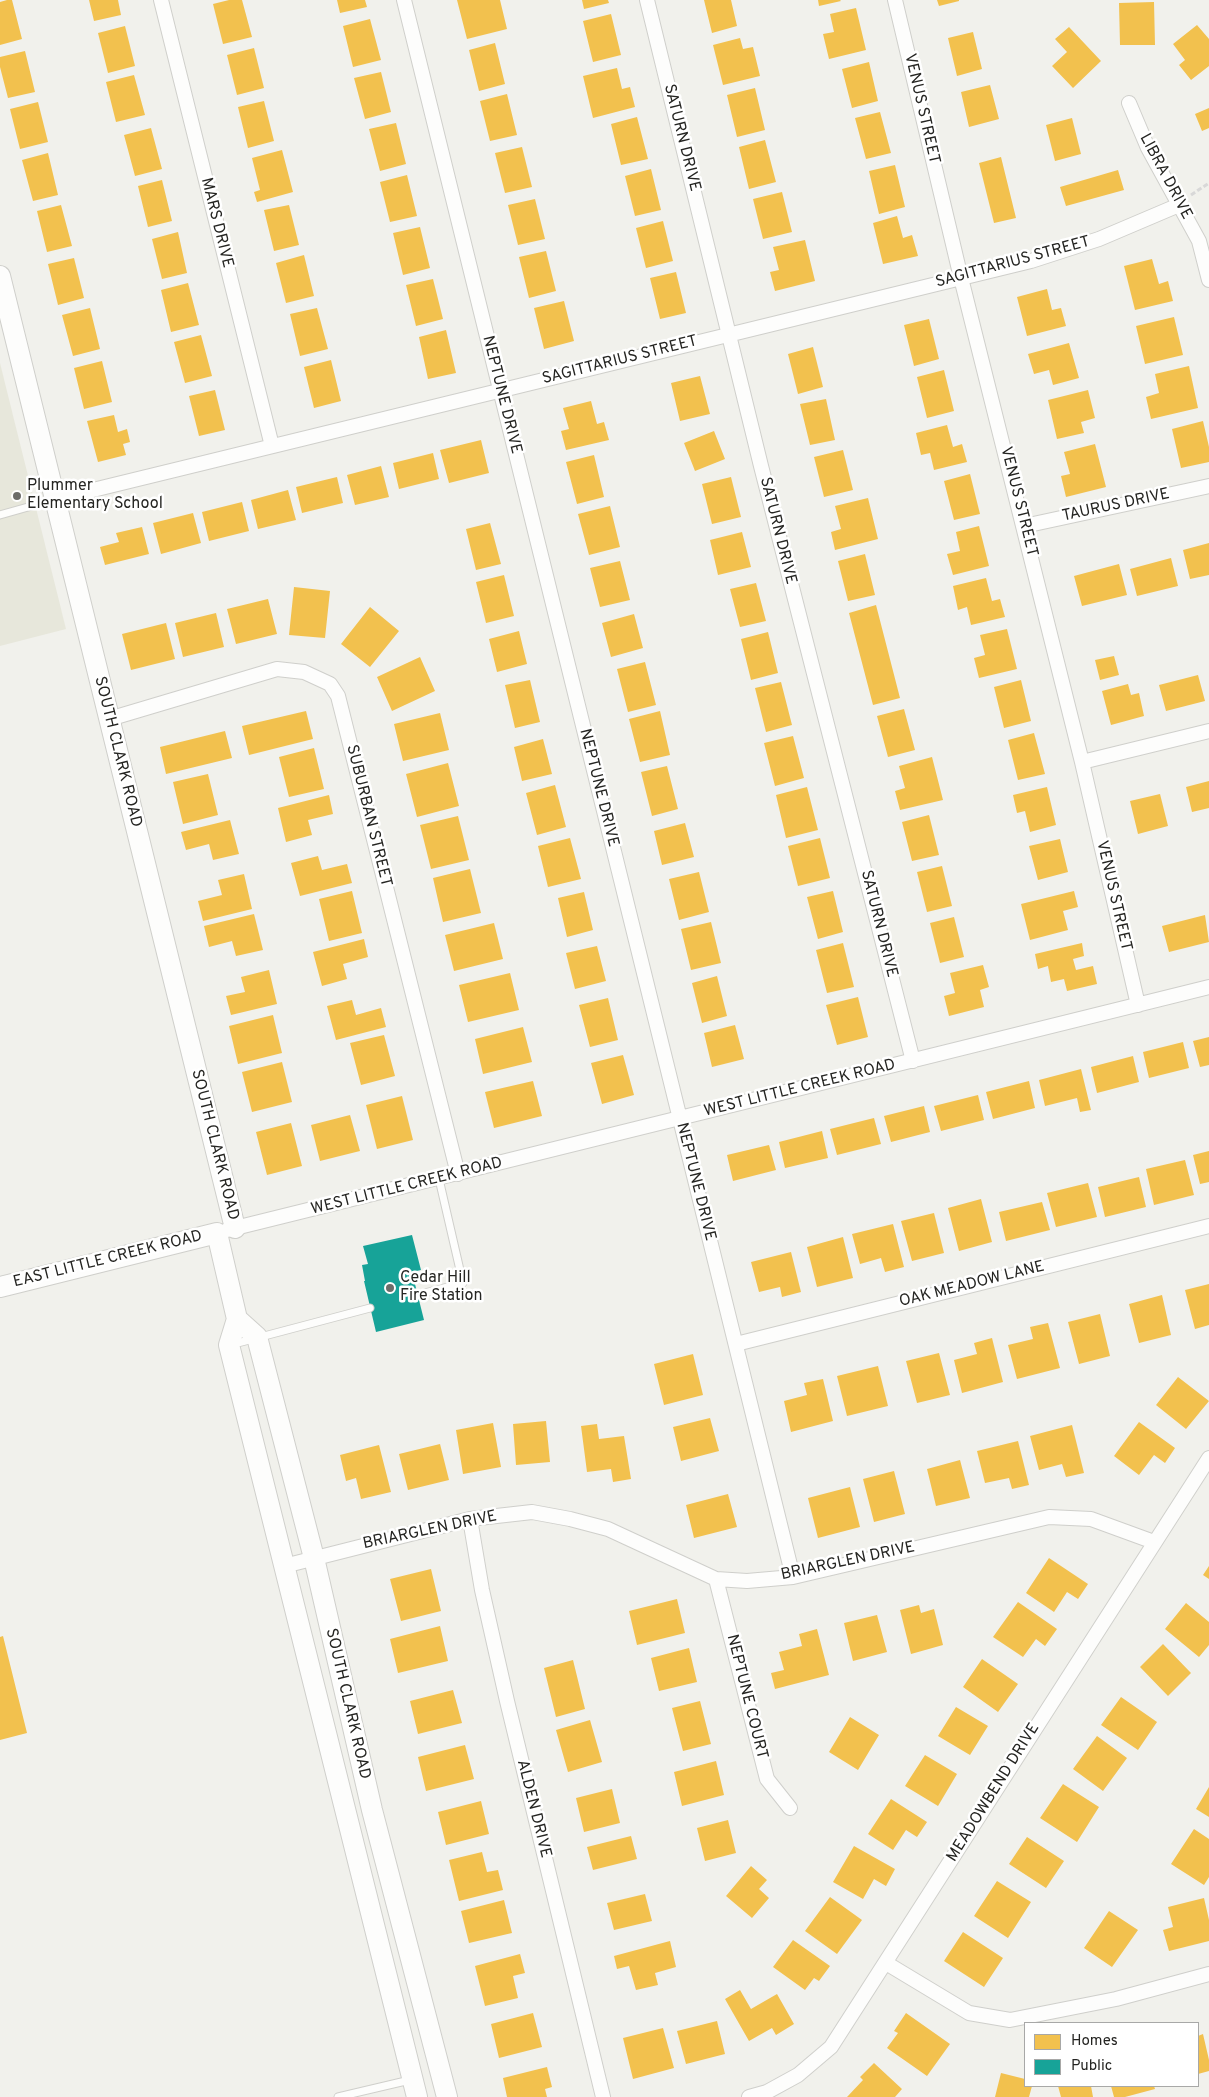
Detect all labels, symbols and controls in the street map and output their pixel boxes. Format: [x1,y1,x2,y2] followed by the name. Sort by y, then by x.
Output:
[899,52,943,166] street label: VENUS STREET
[658,82,704,194] street label: SATURN DRIVE
[1134,131,1196,223] street label: LIBRA DRIVE
[196,176,236,270] street label: MARS DRIVE
[934,233,1092,293] street label: SAGITTARIUS STREET
[540,332,700,390] street label: SAGITTARIUS STREET
[477,334,525,456] street label: NEPTUNE DRIVE
[995,445,1041,559] street label: VENUS STREET
[754,475,800,587] street label: SATURN DRIVE
[27,477,163,515] place label: Plummer Elementary School
[1061,485,1171,527] street label: TAURUS DRIVE
[11,490,23,502] marker: Plummer Elementary School
[89,675,145,829] street label: SOUTH CLARK ROAD
[574,727,622,849] street label: NEPTUNE DRIVE
[341,743,395,889] street label: SUBURBAN STREET
[1091,839,1135,953] street label: VENUS STREET
[855,868,901,980] street label: SATURN DRIVE
[702,1056,898,1122] street label: WEST LITTLE CREEK ROAD
[186,1068,242,1222] street label: SOUTH CLARK ROAD
[671,1121,719,1243] street label: NEPTUNE DRIVE
[309,1154,505,1220] street label: WEST LITTLE CREEK ROAD
[11,1227,205,1293] street label: EAST LITTLE CREEK ROAD
[897,1258,1047,1312] street label: OAK MEADOW LANE
[400,1269,482,1307] place label: Cedar Hill Fire Station
[384,1282,396,1294] marker: Cedar Hill Fire Station
[361,1507,499,1555] street label: BRIARGLEN DRIVE
[779,1538,917,1586] street label: BRIARGLEN DRIVE
[320,1627,374,1781] street label: SOUTH CLARK ROAD
[721,1633,771,1761] street label: NEPTUNE COURT
[943,1720,1045,1866] street label: MEADOWBEND DRIVE
[512,1758,554,1860] street label: ALDEN DRIVE
[1024,2022,1199,2087] legend
[1071,2032,1118,2051] text: Homes
[1071,2057,1112,2076] text: Public

